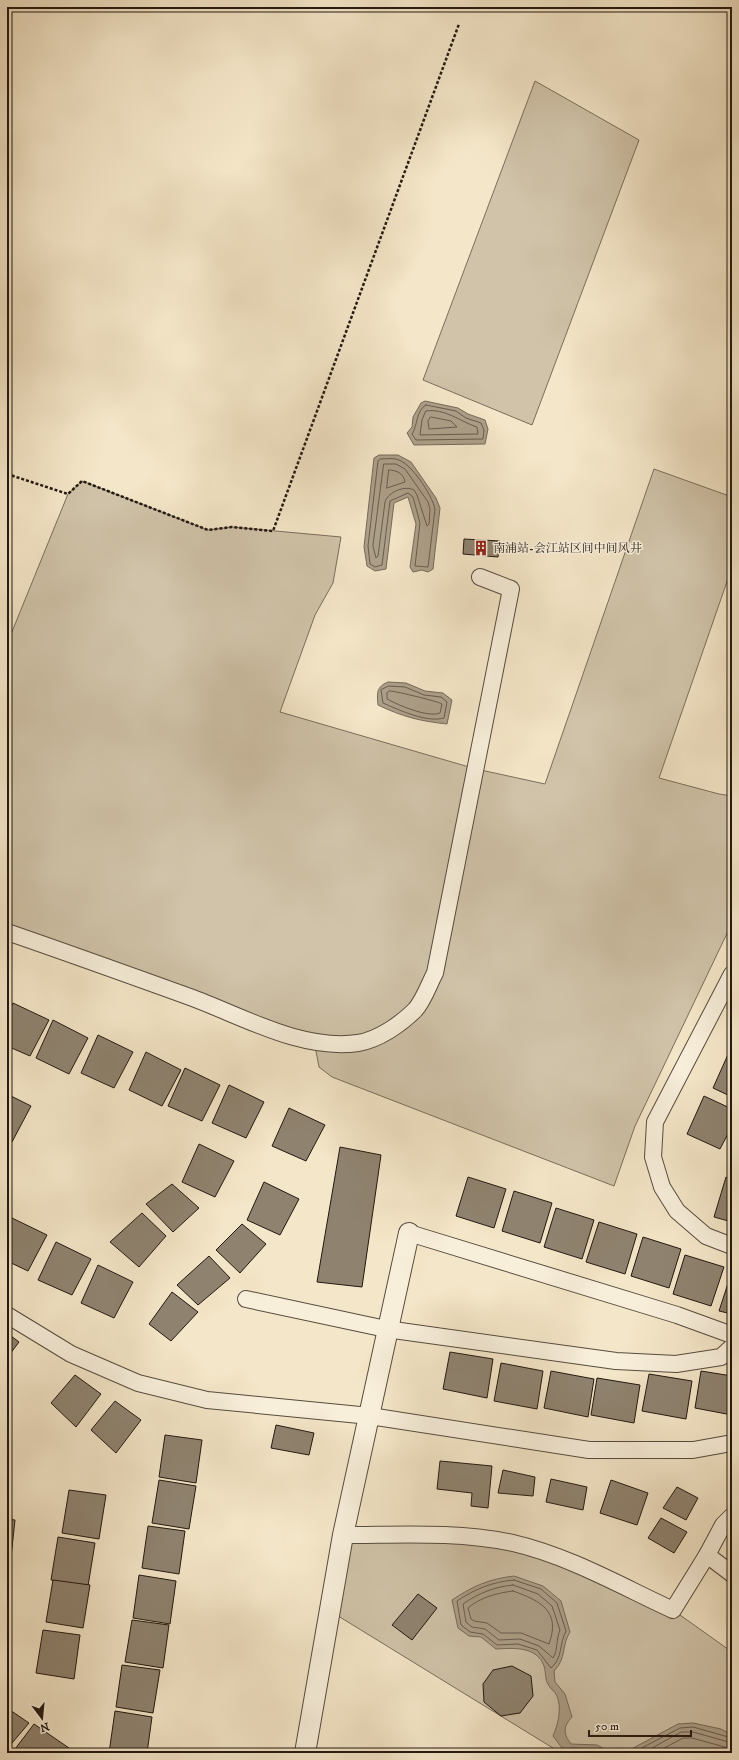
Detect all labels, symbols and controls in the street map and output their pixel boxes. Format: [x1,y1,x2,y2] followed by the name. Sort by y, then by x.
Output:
[472,539,490,557] building icon: 南浦站-会江站区间中间风井
[493,541,643,556] place label: 南浦站-会江站区间中间风井
[22,1698,62,1738] north arrow
[589,1712,691,1738] scale bar
[38,1719,51,1735] text: N
[595,1719,619,1734] text: 50 m

